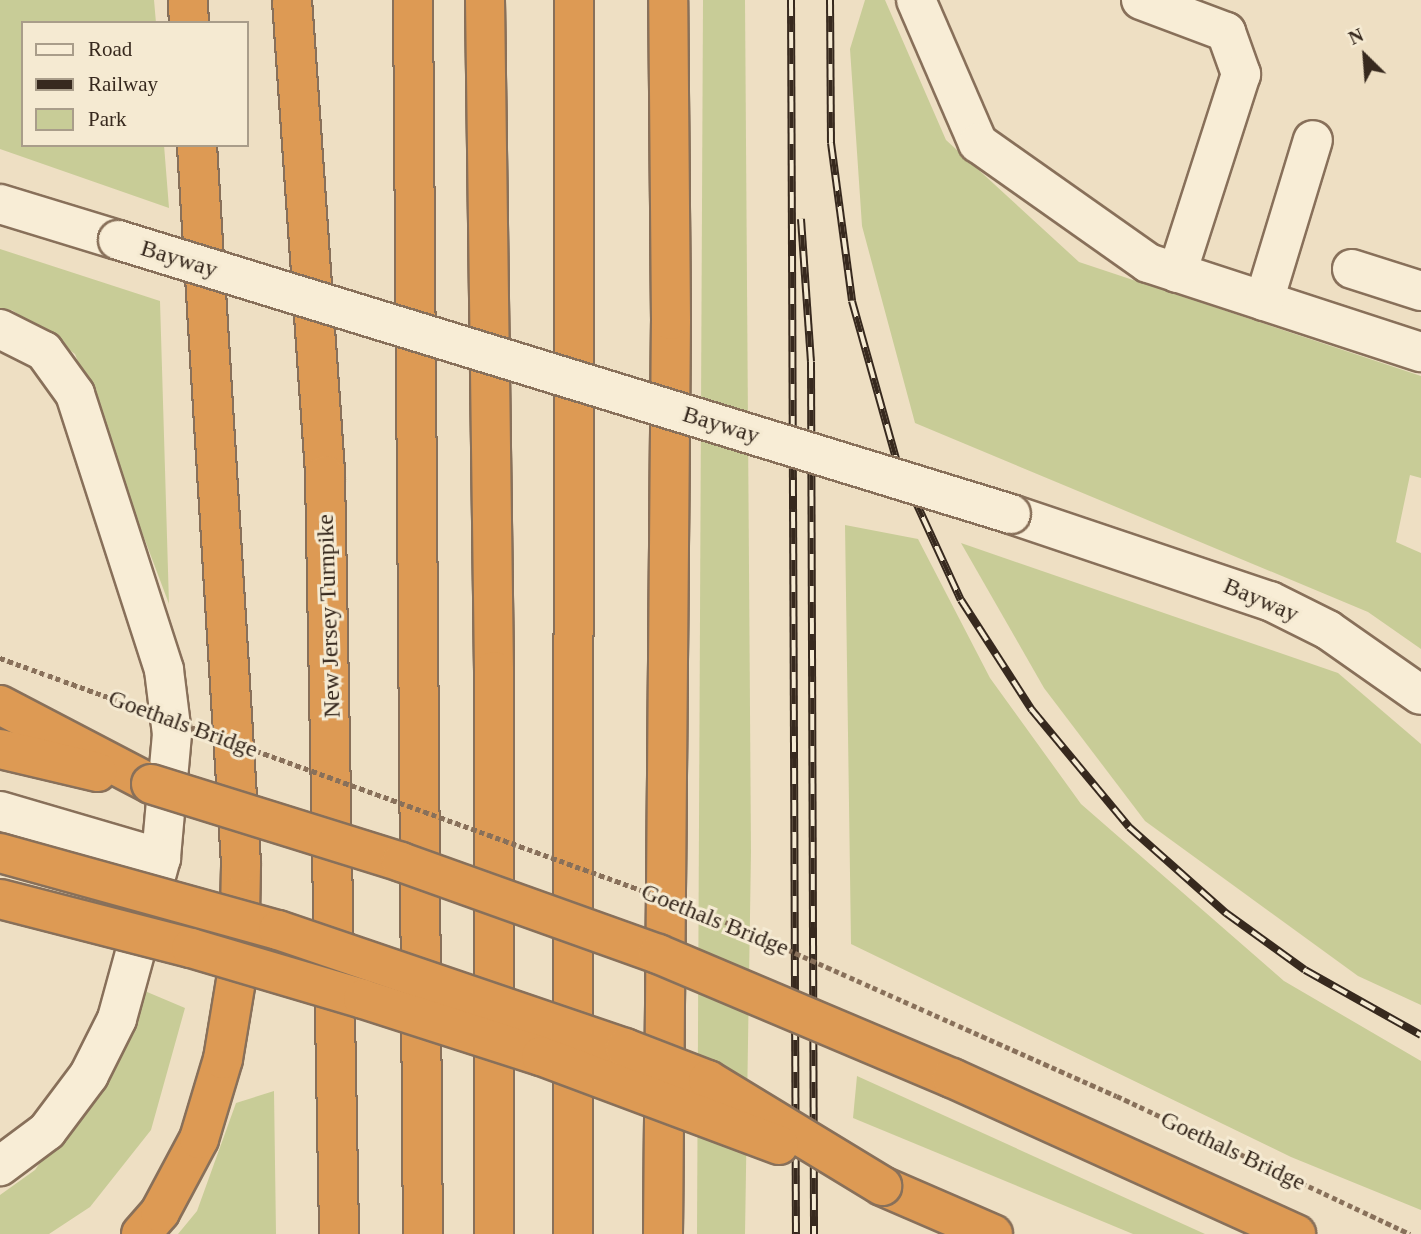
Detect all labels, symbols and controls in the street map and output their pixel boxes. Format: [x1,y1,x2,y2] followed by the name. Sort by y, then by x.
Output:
[21,21,248,147] legend
[1330,21,1400,91] north arrow
[1345,24,1367,49] text: N
[88,37,132,61] text: Road
[88,72,158,96] text: Railway
[88,107,127,131] text: Park
[137,234,221,284] street label: Bayway
[679,400,763,450] street label: Bayway
[311,513,347,719] street label: New Jersey Turnpike
[1219,571,1303,629] street label: Bayway
[104,684,262,764] street label: Goethals Bridge
[637,877,793,963] street label: Goethals Bridge
[1156,1105,1310,1197] street label: Goethals Bridge

